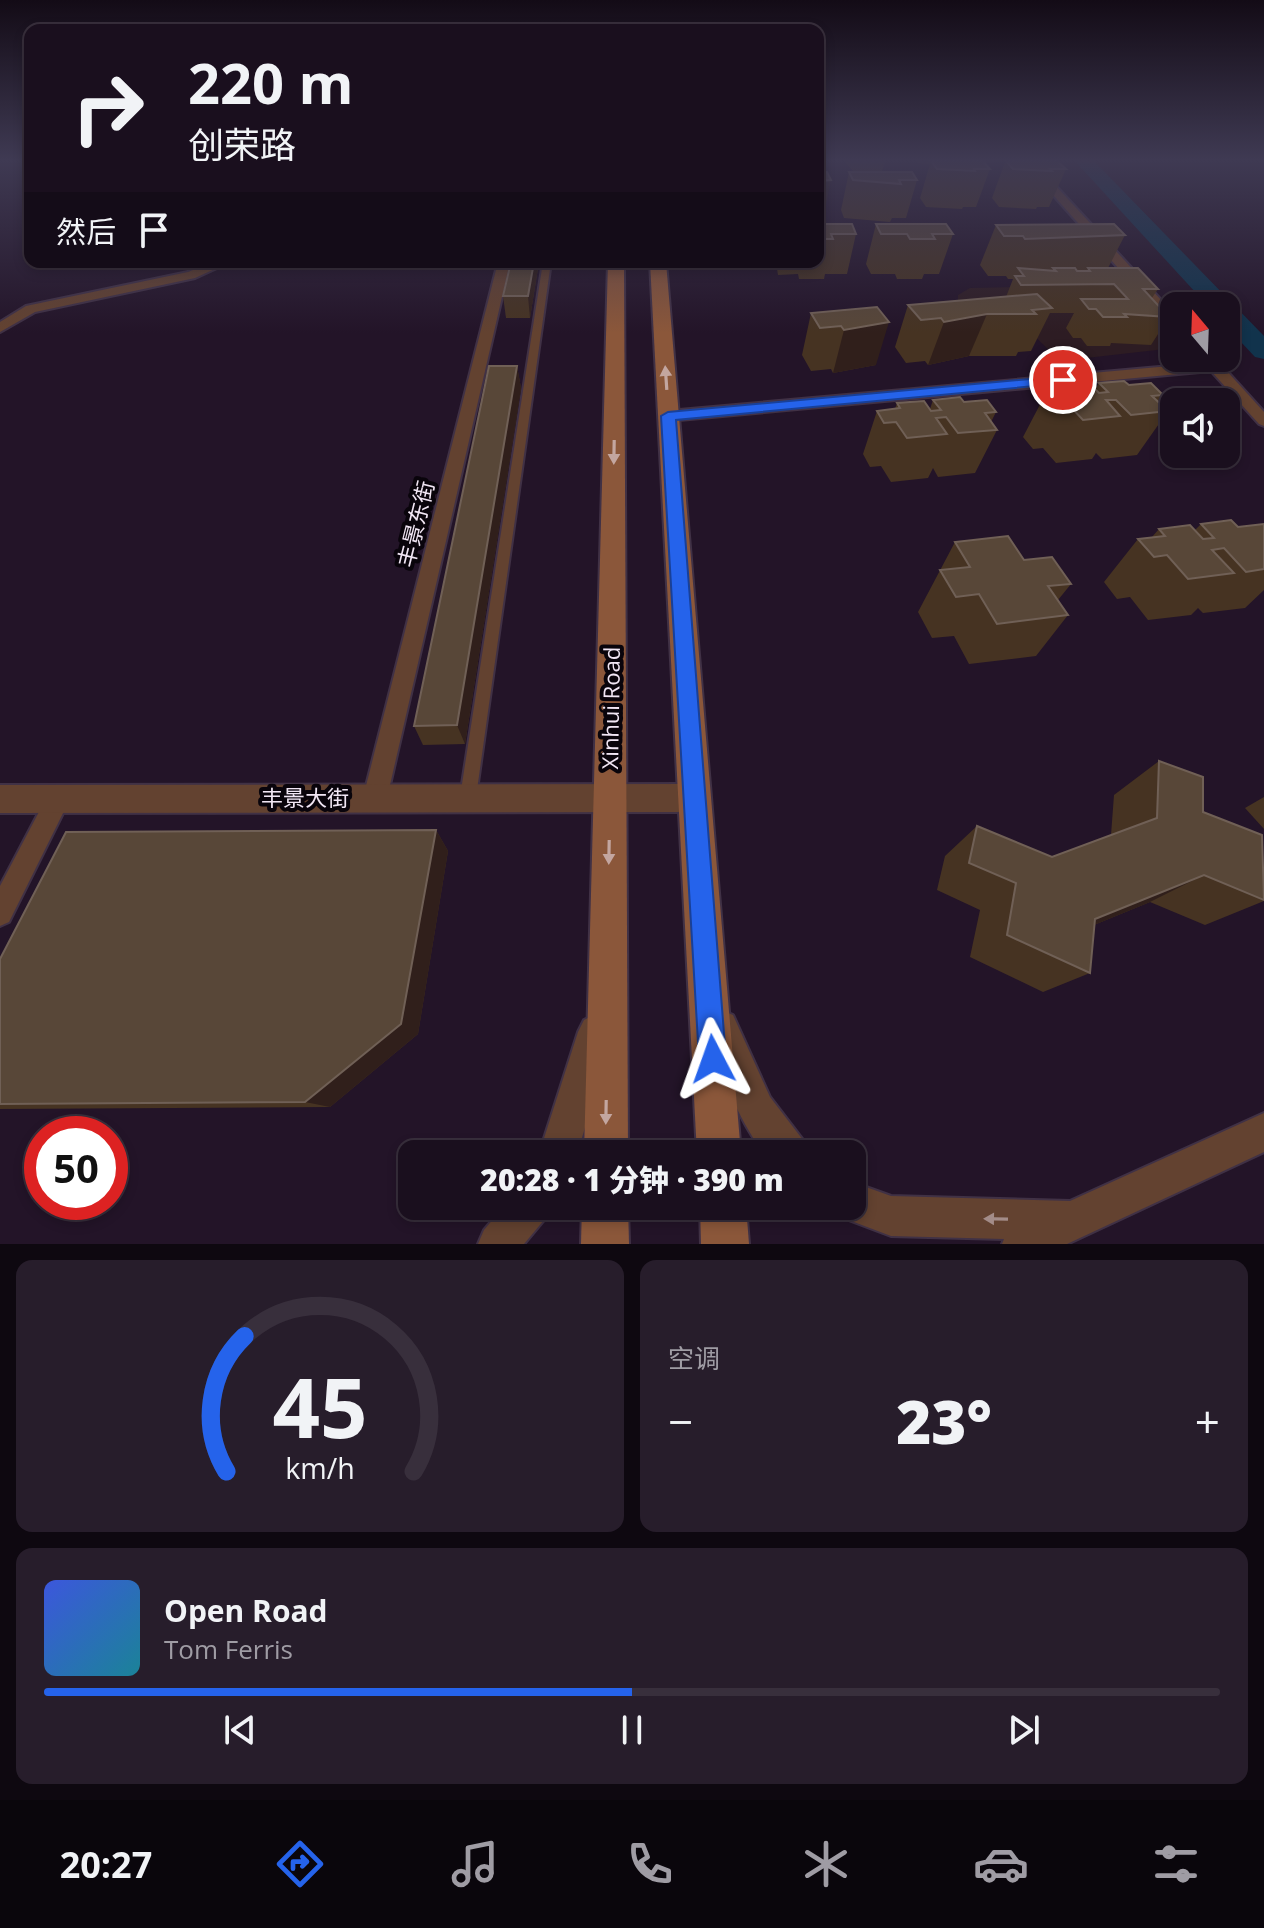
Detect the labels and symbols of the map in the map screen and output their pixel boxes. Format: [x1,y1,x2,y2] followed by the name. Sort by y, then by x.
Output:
[1160,292,1240,372] north arrow
[1029,346,1097,414] pin
[659,365,672,390] one-way arrow
[607,440,620,465] one-way arrow
[390,477,440,570] street label: 丰景东街
[594,646,626,769] street label: Xinhui Road
[261,782,349,812] street label: 丰景大街
[603,840,615,865] one-way arrow
[671,1017,755,1101] position arrow
[600,1100,612,1125] one-way arrow
[24,1116,128,1220] speed limit sign: 50
[983,1213,1008,1225] one-way arrow

